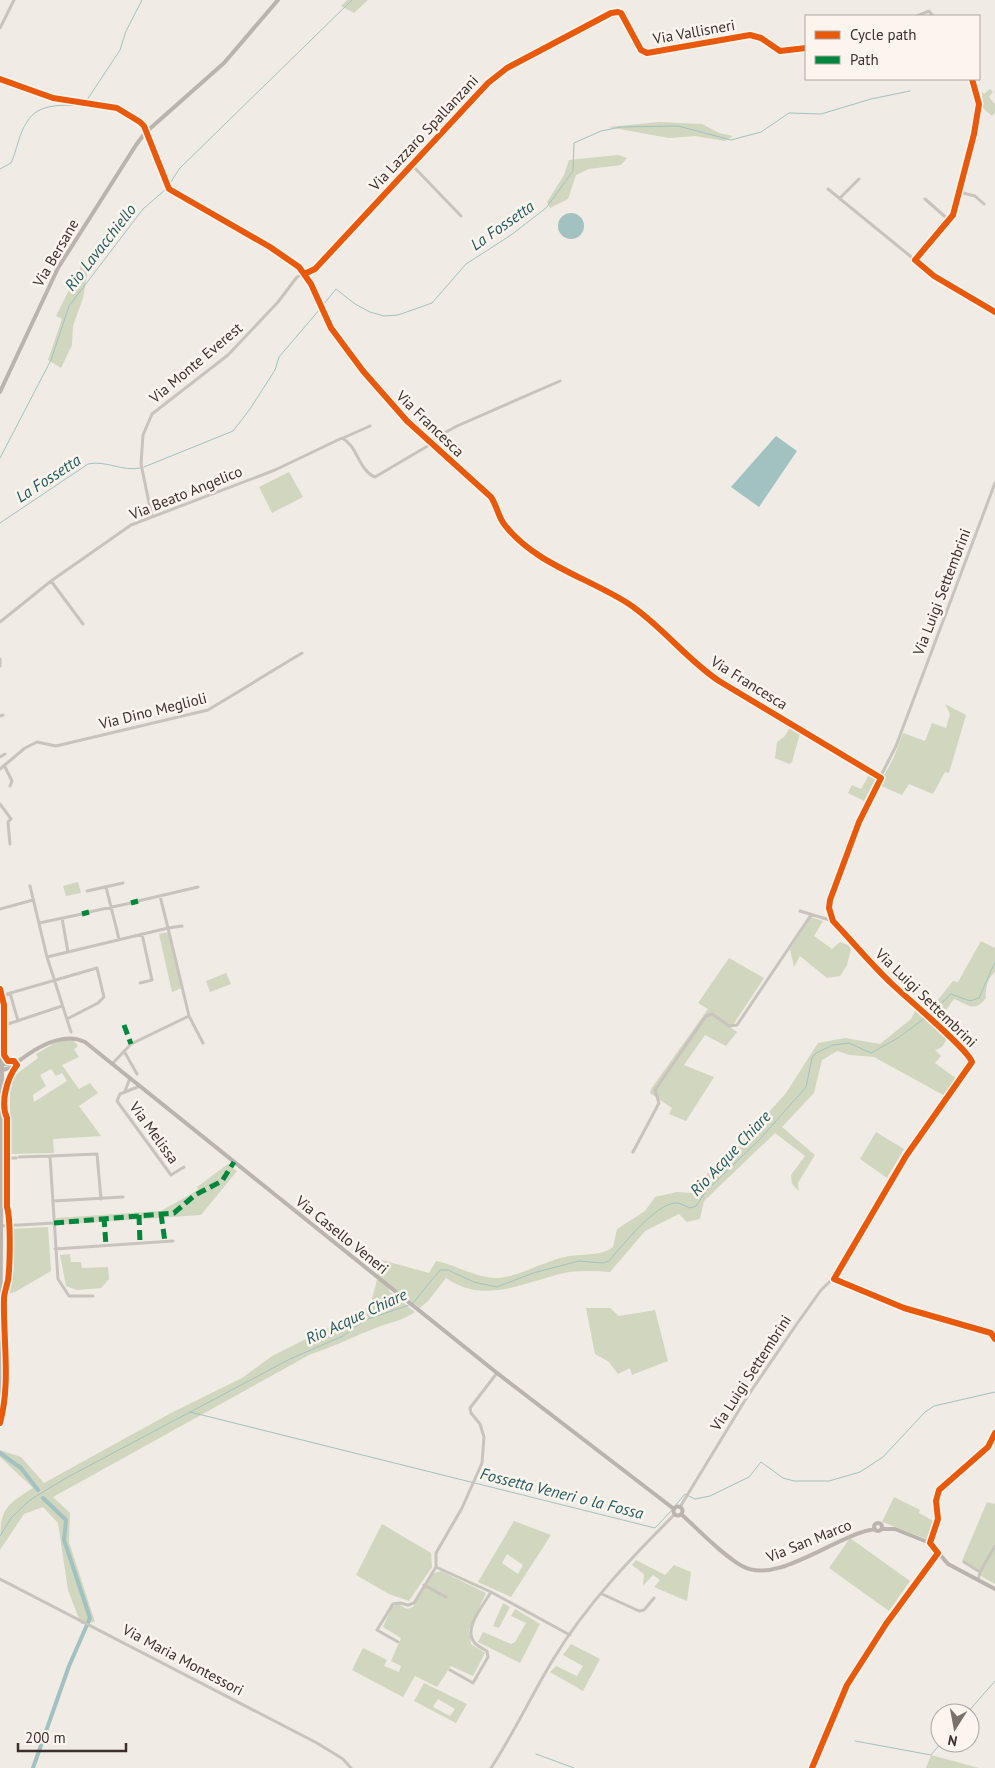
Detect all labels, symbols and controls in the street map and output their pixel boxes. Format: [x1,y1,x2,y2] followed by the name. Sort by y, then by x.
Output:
[651,15,736,48] street label: Via Vallisneri
[805,15,980,80] legend
[850,25,916,44] text: Cycle path
[850,50,879,69] text: Path
[364,71,482,195] street label: Via Lazzaro Spallanzani
[466,196,538,254] water label: La Fossetta
[60,200,140,294] water label: Rio Lavacchiello
[28,216,83,291] street label: Via Bersane
[145,318,246,408] street label: Via Monte Everest
[392,386,468,461] street label: Via Francesca
[12,450,84,506] water label: La Fossetta
[126,461,245,524] street label: Via Beato Angelico
[908,526,974,659] street label: Via Luigi Settembrini
[706,651,791,714] street label: Via Francesca
[96,688,209,733] street label: Via Dino Meglioli
[871,943,981,1051] street label: Via Luigi Settembrini
[125,1097,183,1167] street label: Via Melissa
[685,1106,775,1200] water label: Rio Acque Chiare
[291,1191,393,1278] street label: Via Casello Veneri
[302,1284,410,1348] water label: Rio Acque Chiare
[705,1311,795,1435] street label: Via Luigi Settembrini
[478,1463,646,1523] water label: Fossetta Veneri o la Fossa
[762,1515,854,1567] street label: Via San Marco
[119,1619,247,1699] street label: Via Maria Montessori
[930,1703,980,1753] north arrow
[18,1720,125,1752] scale bar
[25,1728,66,1747] text: 200 m
[946,1731,959,1750] text: N

